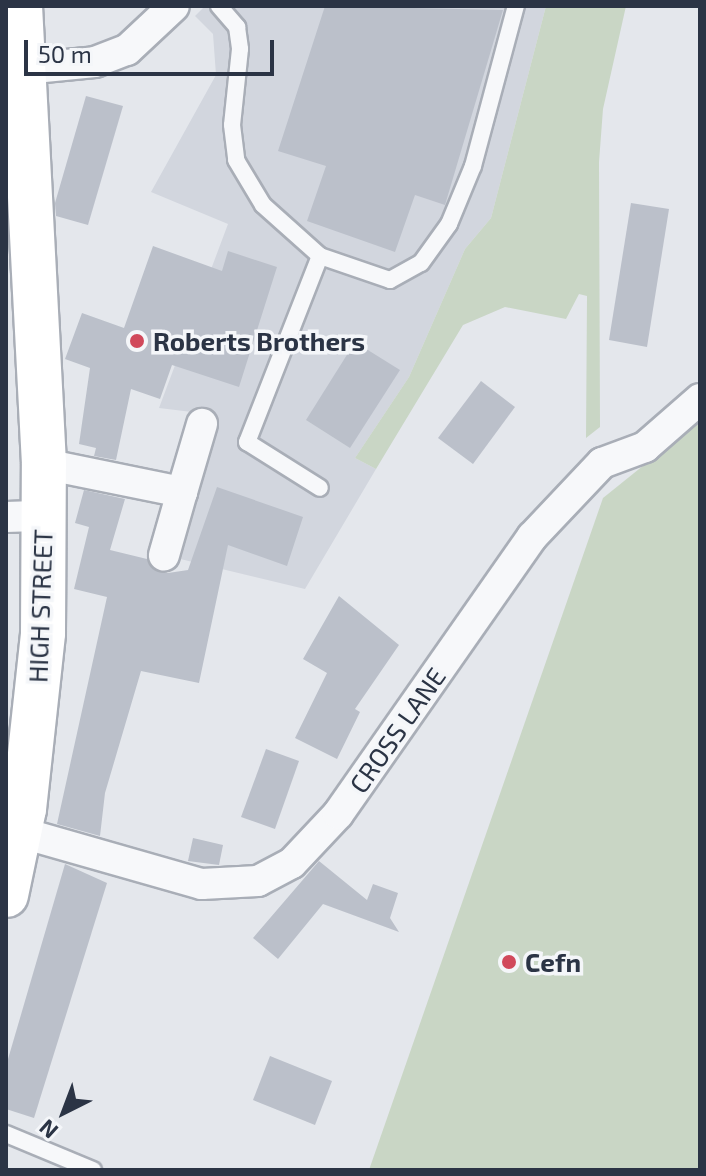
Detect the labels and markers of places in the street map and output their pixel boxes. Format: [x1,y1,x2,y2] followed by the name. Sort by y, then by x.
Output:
[153,325,365,357] place label: Roberts Brothers
[128,332,146,350] marker: Roberts Brothers
[525,946,581,978] place label: Cefn
[500,953,518,971] marker: Cefn

